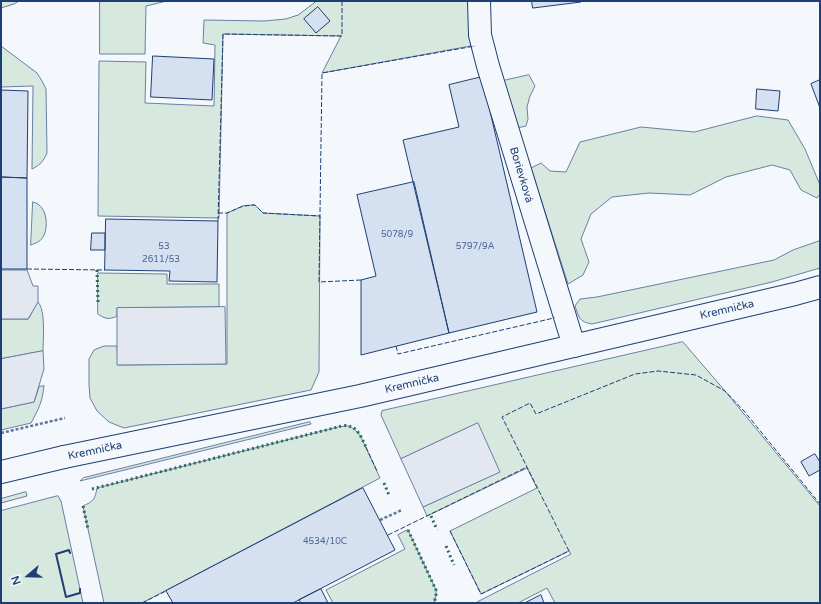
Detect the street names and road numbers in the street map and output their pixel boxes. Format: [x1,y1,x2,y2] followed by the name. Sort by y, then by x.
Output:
[506,145,536,205] street label: Borievková
[699,297,755,323] street label: Kremnička
[384,371,440,397] street label: Kremnička
[67,439,123,463] street label: Kremnička

